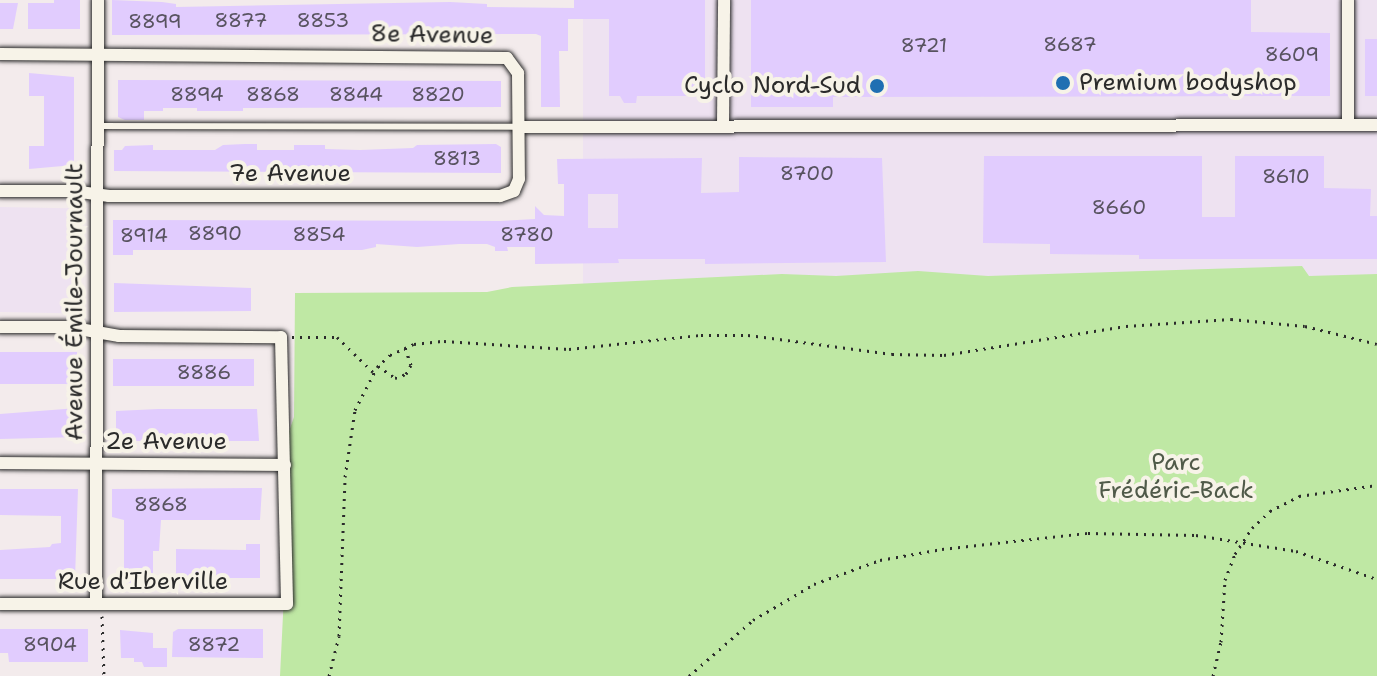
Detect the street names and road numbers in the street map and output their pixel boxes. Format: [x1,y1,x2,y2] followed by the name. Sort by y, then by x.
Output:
[370,20,494,50] street label: 8e Avenue
[229,160,351,188] street label: 7e Avenue
[61,163,89,441] street label: Avenue Émile-Journault
[105,428,227,456] street label: 2e Avenue
[58,568,228,596] street label: Rue d'Iberville

